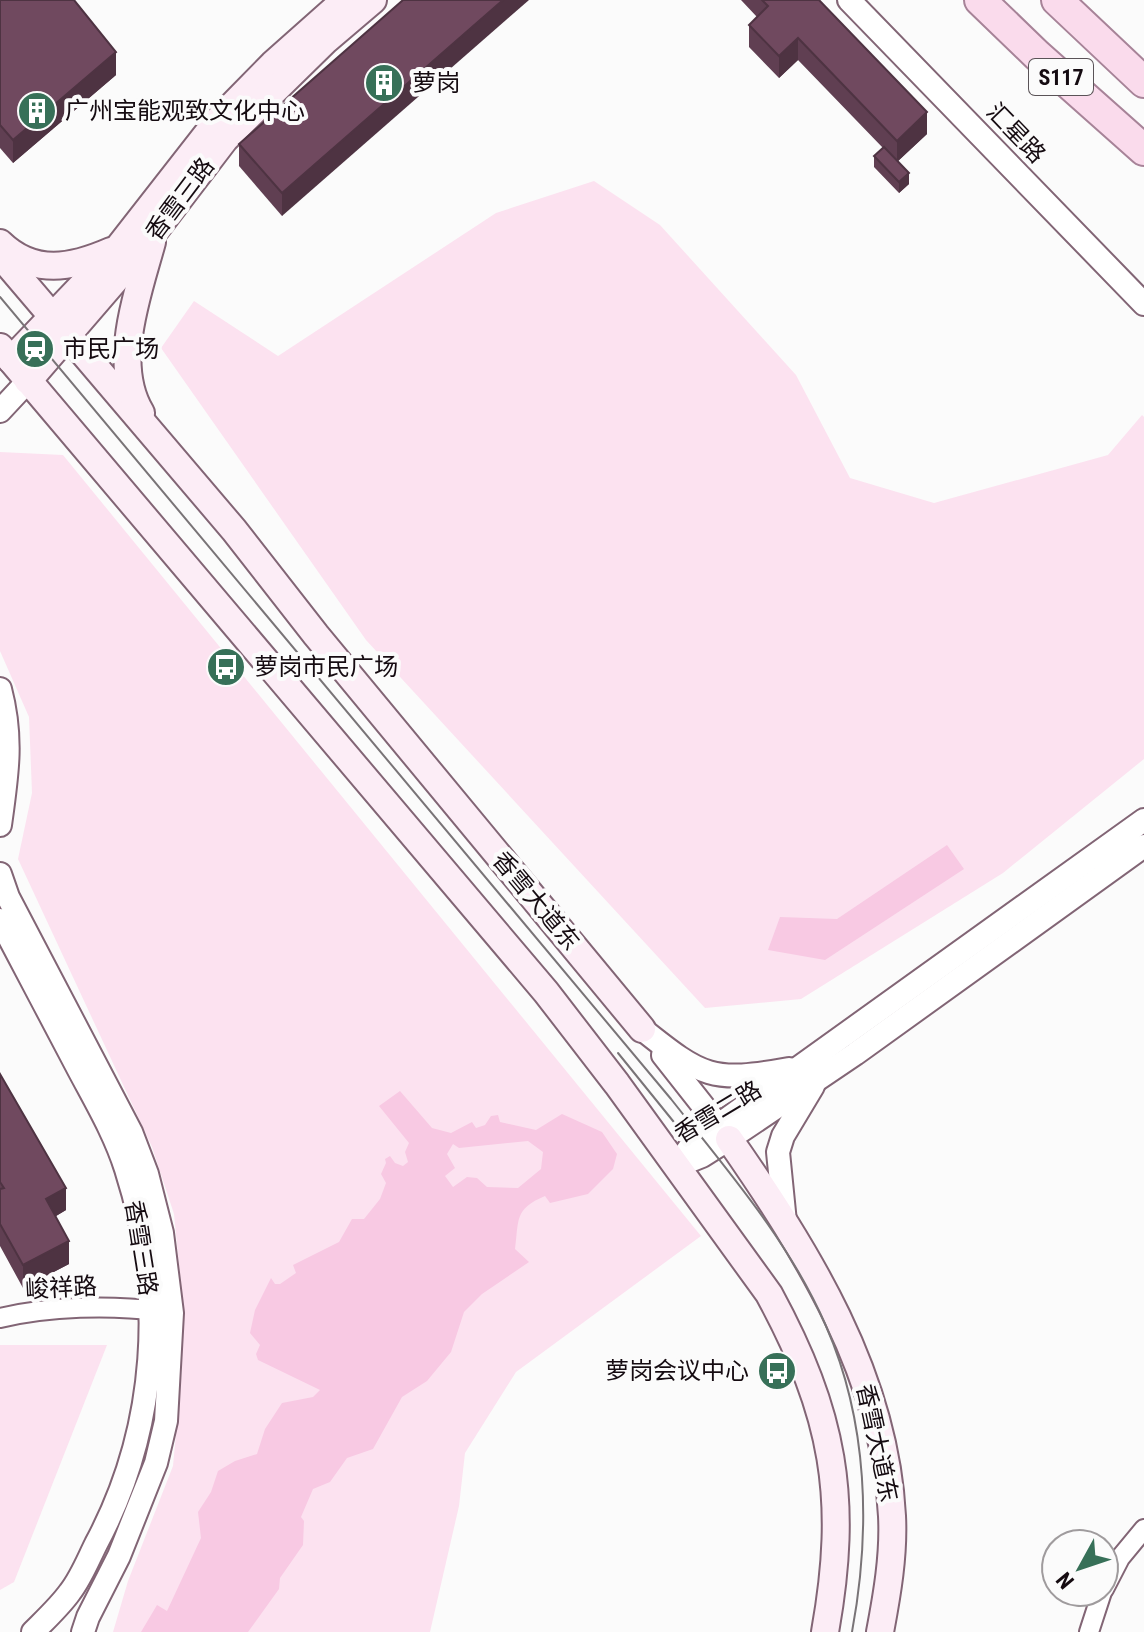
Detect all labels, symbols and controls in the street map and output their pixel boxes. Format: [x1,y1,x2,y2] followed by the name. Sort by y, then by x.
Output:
[1029,59,1093,95] road number: S117
[363,62,405,104] building icon: 萝岗
[412,69,460,97] place label: 萝岗
[16,90,58,132] building icon: 广州宝能观致文化中心
[65,97,305,125] place label: 广州宝能观致文化中心
[981,97,1051,169] street label: 汇星路
[140,152,220,246] street label: 香雪三路
[14,328,56,370] station icon: 市民广场
[63,335,159,363] place label: 市民广场
[205,646,247,688] bus stop icon: 萝岗市民广场
[254,653,398,681] place label: 萝岗市民广场
[487,846,585,956] street label: 香雪大道东
[670,1075,766,1149] street label: 香雪二路
[120,1198,162,1298] street label: 香雪三路
[24,1272,98,1304] street label: 峻祥路
[756,1350,798,1392] bus stop icon: 萝岗会议中心
[605,1357,749,1385] place label: 萝岗会议中心
[851,1381,903,1505] street label: 香雪大道东
[1040,1528,1120,1608] north arrow
[1051,1567,1079,1594] text: N

